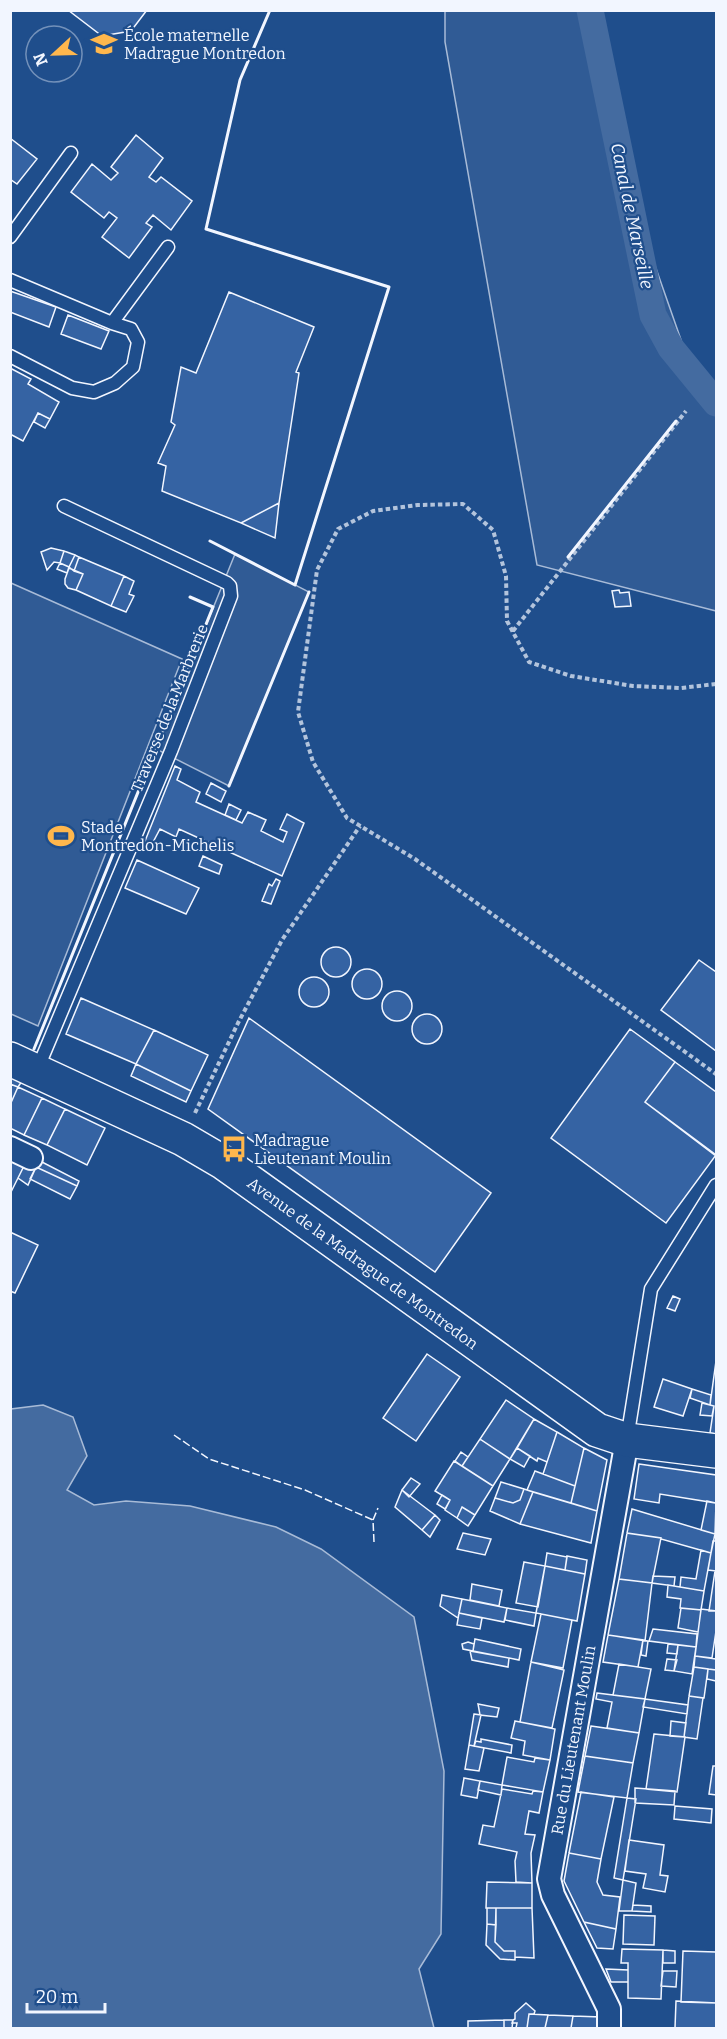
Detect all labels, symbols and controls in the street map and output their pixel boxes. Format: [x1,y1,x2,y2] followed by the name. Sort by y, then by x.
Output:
[24,24,84,84] north arrow
[124,25,286,63] place label: École maternelle Madrague Montredon
[89,29,119,59] school or university icon: École maternelle Madrague Montredon
[29,50,52,69] text: N
[606,141,658,291] water label: Canal de Marseille
[127,621,212,795] street label: Traverse de la Marbrerie
[81,818,234,855] place label: Stade Montredon-Michelis
[46,821,76,851] sports icon: Stade Montredon-Michelis
[254,1131,391,1168] place label: Madrague Lieutenant Moulin
[219,1134,249,1164] bus stop icon: Madrague Lieutenant Moulin
[244,1173,482,1354] street label: Avenue de la Madrague de Montredon
[547,1644,599,1836] street label: Rue du Lieutenant Moulin
[27,1976,105,2014] scale bar
[36,1986,78,2008] text: 20 m

